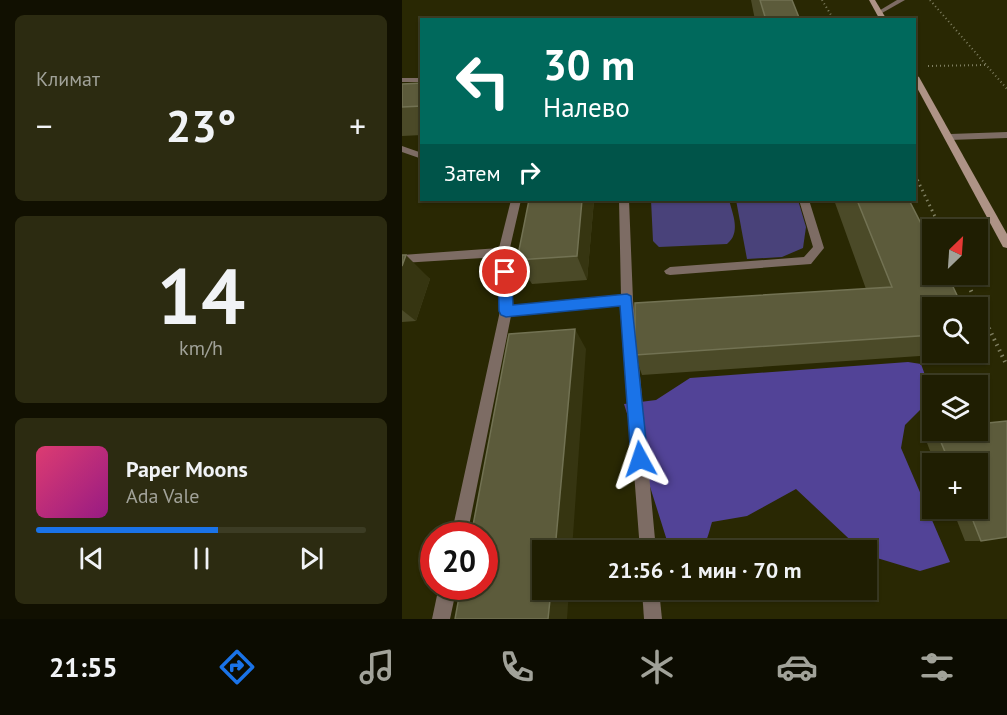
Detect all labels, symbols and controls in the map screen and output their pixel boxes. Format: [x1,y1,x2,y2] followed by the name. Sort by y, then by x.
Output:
[543,37,635,92] text: 30 m
[444,42,522,120] icon: left
[36,66,100,92] text: Климат
[543,90,630,124] text: Налево
[166,96,236,154] text: 23°
[36,104,53,147] text: −
[349,104,366,147] text: +
[513,156,546,189] icon: right
[444,159,501,187] text: Затем
[922,219,988,285] north arrow
[922,219,988,519] map controls
[157,245,245,346] text: 14
[479,246,530,297] pin
[488,255,521,288] icon: arrive
[922,297,988,363] button: search
[179,335,223,361] text: km/h
[922,375,988,441] button: layers
[608,427,672,491] position arrow
[922,453,988,519] button: +
[126,455,248,483] text: Paper Moons
[126,483,199,509] text: Ada Vale
[420,522,498,600] speed limit sign: 20
[75,542,108,575] icon: previous
[185,542,218,575] icon: pause
[295,542,328,575] icon: next
[608,556,801,584] text: 21:56 · 1 мин · 70 m
[216,646,258,688] icon: directions
[356,646,398,688] icon: music
[496,646,538,688] icon: phone
[636,646,678,688] icon: climate
[776,646,818,688] icon: car
[916,646,958,688] icon: filters
[49,650,118,684] text: 21:55

